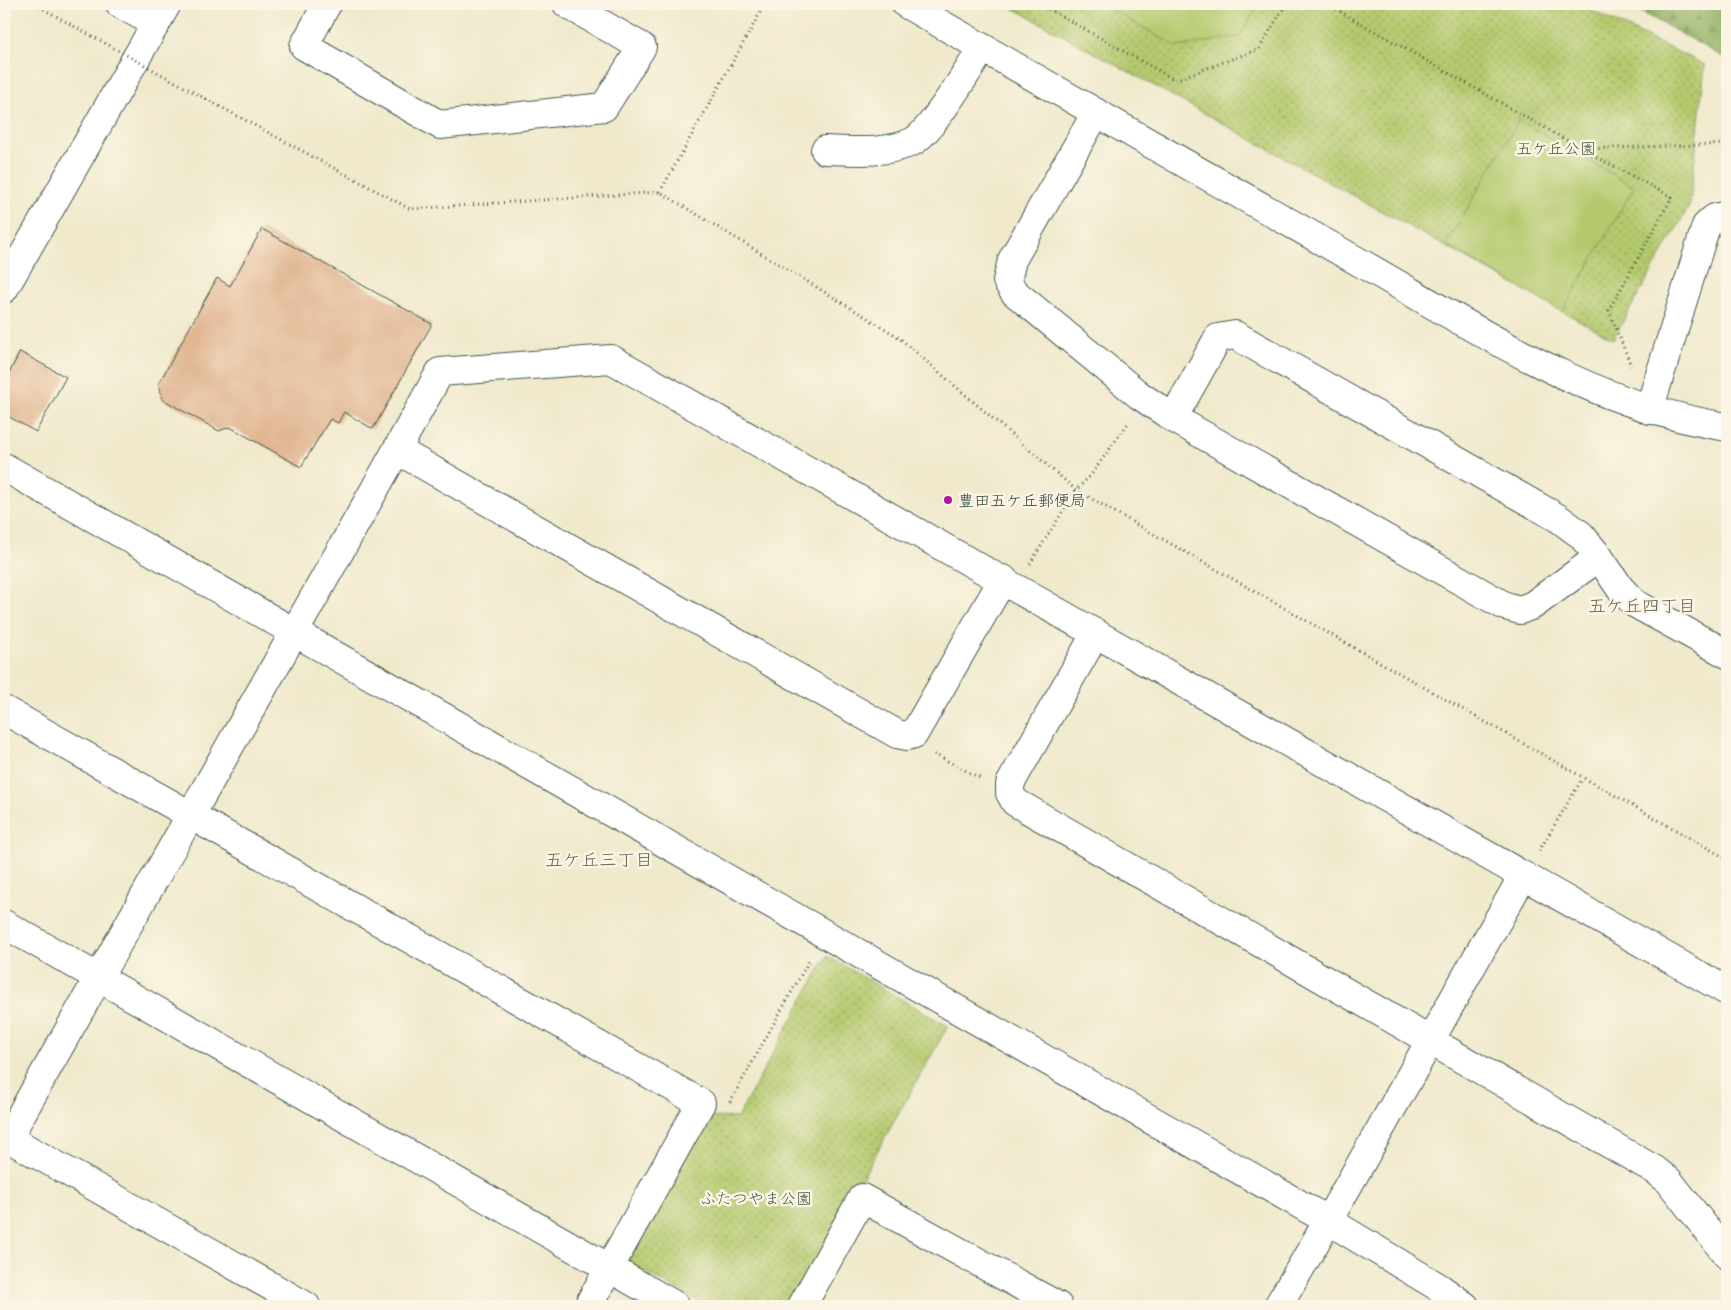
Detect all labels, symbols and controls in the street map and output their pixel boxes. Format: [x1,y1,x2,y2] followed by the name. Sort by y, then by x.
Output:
[1516,134,1596,163] park label: 五ケ丘公園
[958,486,1086,515] place label: 豊田五ケ丘郵便局
[942,494,954,506] marker: 豊田五ケ丘郵便局
[1588,590,1696,622] district label: 五ケ丘四丁目
[545,844,653,876] district label: 五ケ丘三丁目
[700,1184,812,1213] park label: ふたつやま公園

